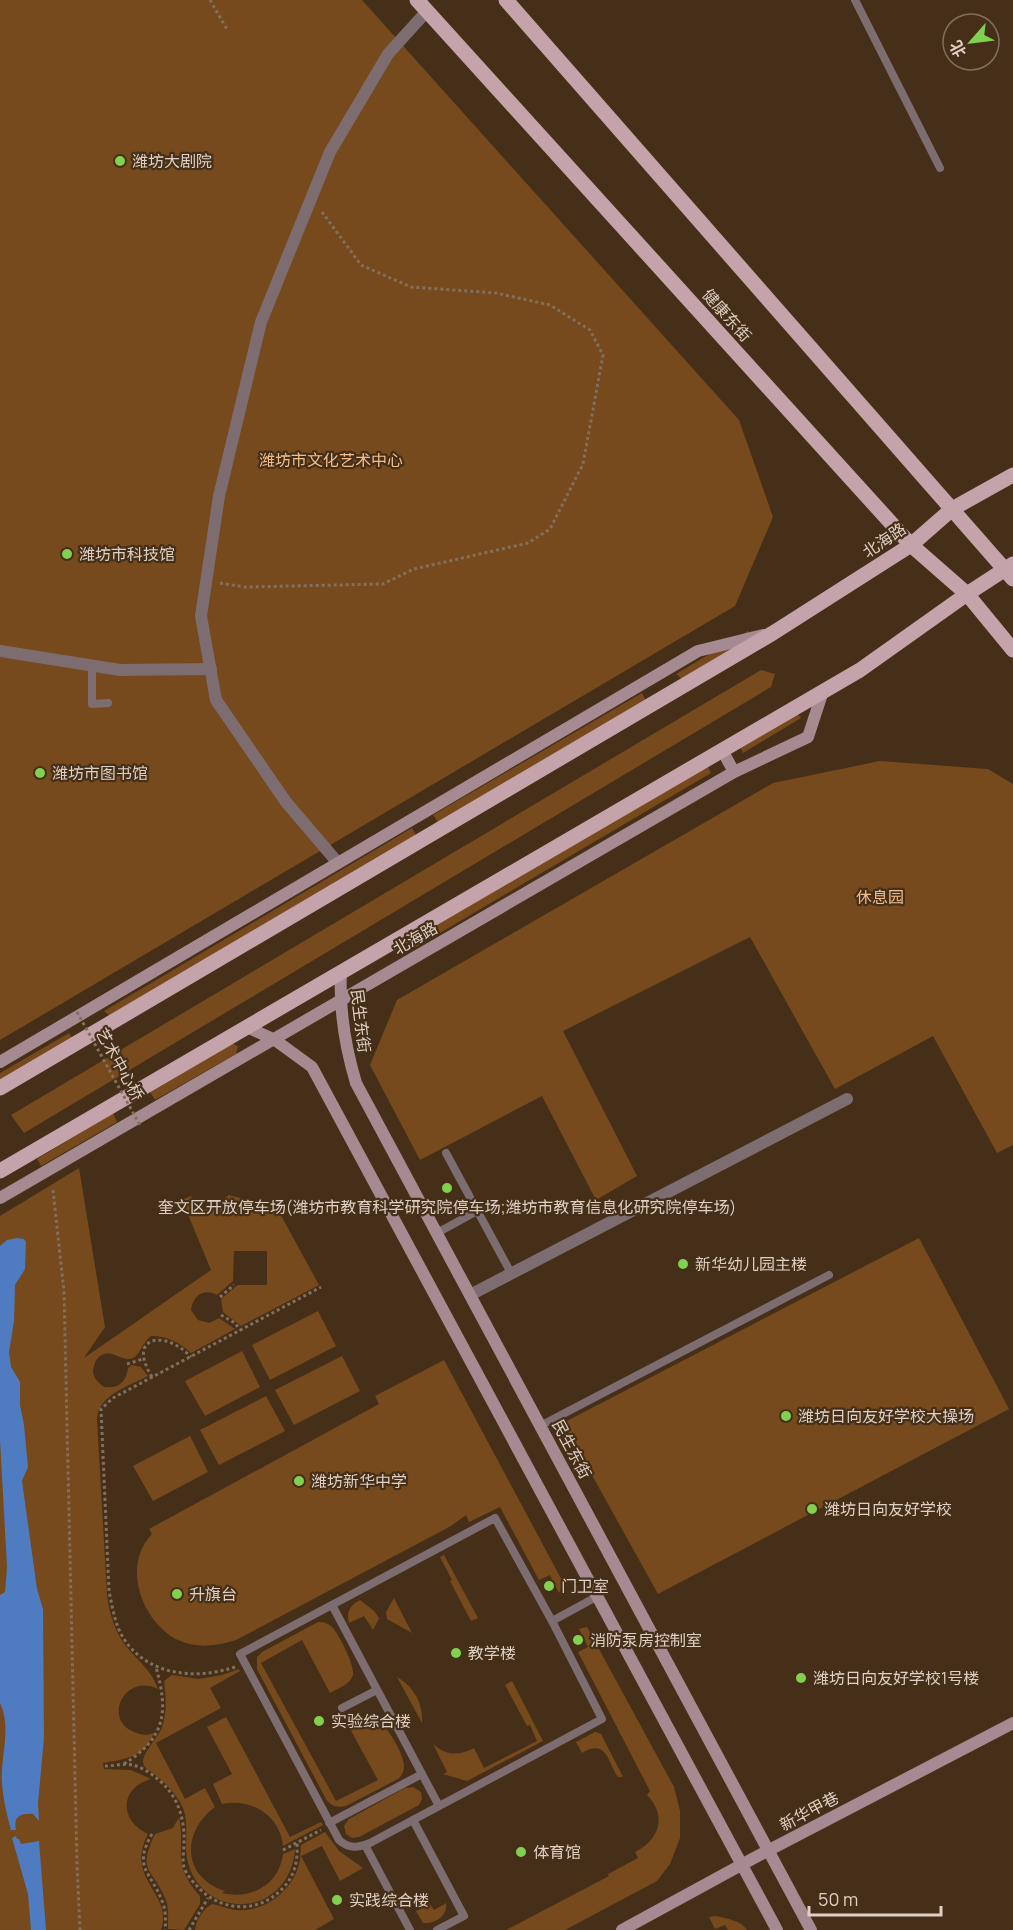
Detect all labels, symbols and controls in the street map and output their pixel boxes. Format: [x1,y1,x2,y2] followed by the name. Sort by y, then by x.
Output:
[941,12,1001,72] north arrow
[944,37,971,61] text: 北
[132,150,212,172] place label: 潍坊大剧院
[113,154,127,168] marker: 潍坊大剧院
[697,284,757,346] street label: 健康东街
[259,449,403,471] park label: 潍坊市文化艺术中心
[858,517,910,563] street label: 北海路
[79,543,175,565] place label: 潍坊市科技馆
[60,547,74,561] marker: 潍坊市科技馆
[52,762,148,784] place label: 潍坊市图书馆
[33,766,47,780] marker: 潍坊市图书馆
[856,886,904,908] park label: 休息园
[389,916,441,960] street label: 北海路
[346,988,376,1054] street label: 民生东街
[91,1024,149,1104] street label: 艺术中心桥
[440,1181,454,1195] marker: 奎文区开放停车场(潍坊市教育科学研究院停车场;潍坊市教育信息化研究院停车场)
[158,1196,736,1218] place label: 奎文区开放停车场(潍坊市教育科学研究院停车场;潍坊市教育信息化研究院停车场)
[695,1253,807,1275] place label: 新华幼儿园主楼
[676,1257,690,1271] marker: 新华幼儿园主楼
[798,1405,974,1427] place label: 潍坊日向友好学校大操场
[779,1409,793,1423] marker: 潍坊日向友好学校大操场
[547,1416,597,1482] street label: 民生东街
[311,1470,407,1492] place label: 潍坊新华中学
[292,1474,306,1488] marker: 潍坊新华中学
[824,1498,952,1520] place label: 潍坊日向友好学校
[805,1502,819,1516] marker: 潍坊日向友好学校
[561,1575,609,1597] place label: 门卫室
[542,1579,556,1593] marker: 门卫室
[189,1583,237,1605] place label: 升旗台
[170,1587,184,1601] marker: 升旗台
[590,1629,702,1651] place label: 消防泵房控制室
[571,1633,585,1647] marker: 消防泵房控制室
[468,1642,516,1664] place label: 教学楼
[449,1646,463,1660] marker: 教学楼
[813,1667,979,1689] place label: 潍坊日向友好学校1号楼
[794,1671,808,1685] marker: 潍坊日向友好学校1号楼
[331,1710,411,1732] place label: 实验综合楼
[312,1714,326,1728] marker: 实验综合楼
[776,1786,842,1836] street label: 新华甲巷
[533,1841,581,1863] place label: 体育馆
[514,1845,528,1859] marker: 体育馆
[809,1879,941,1917] scale bar
[818,1887,858,1911] text: 50 m
[349,1889,429,1911] place label: 实践综合楼
[330,1893,344,1907] marker: 实践综合楼

